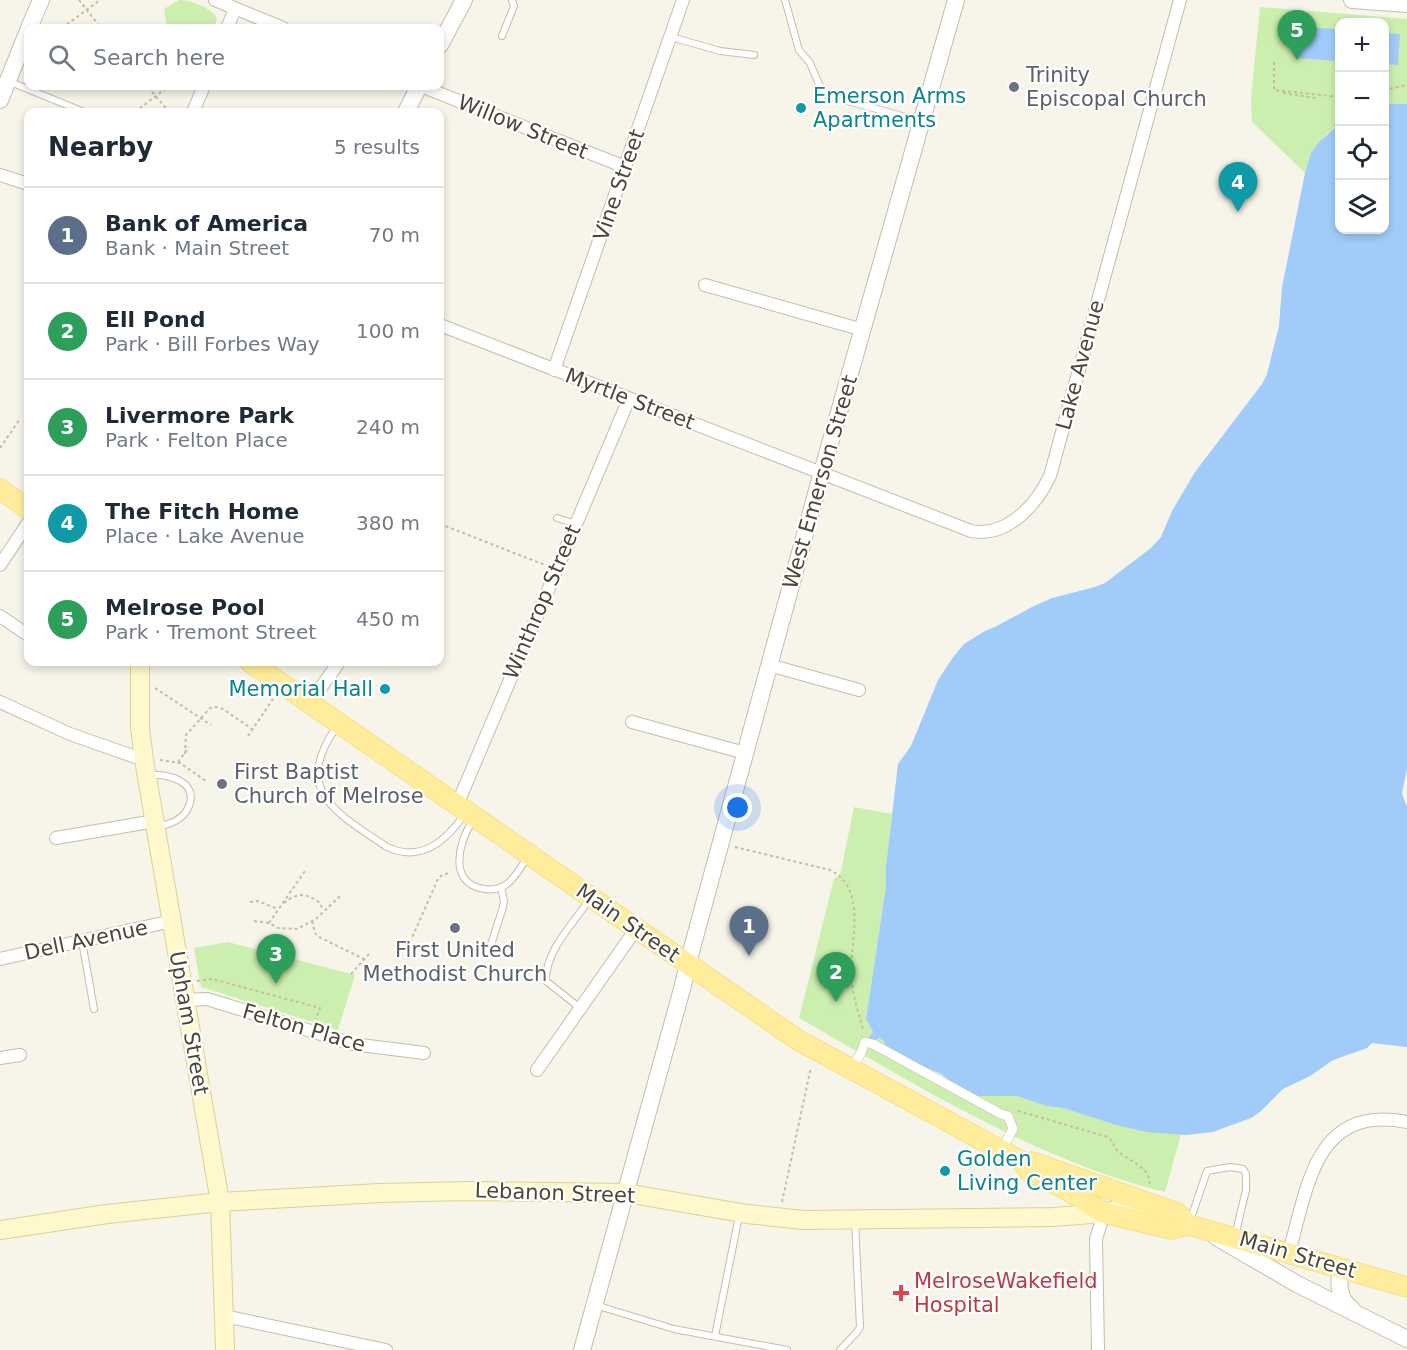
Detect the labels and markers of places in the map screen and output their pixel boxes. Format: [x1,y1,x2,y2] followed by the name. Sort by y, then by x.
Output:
[1278,10,1316,60] pin: 5
[1025,63,1207,111] place label: Trinity Episcopal Church
[1007,80,1021,94] marker: Trinity Episcopal Church
[813,84,966,132] place label: Emerson Arms Apartments
[794,101,808,115] marker: Emerson Arms Apartments
[1218,162,1258,212] pin: 4
[228,677,373,701] place label: Memorial Hall
[378,682,392,696] marker: Memorial Hall
[234,760,424,808] place label: First Baptist Church of Melrose
[215,777,229,791] marker: First Baptist Church of Melrose
[730,906,768,956] pin: 1
[448,921,462,935] marker: First United Methodist Church
[256,934,296,984] pin: 3
[363,938,547,986] place label: First United Methodist Church
[816,952,856,1002] pin: 2
[957,1147,1097,1195] place label: Golden Living Center
[938,1164,952,1178] marker: Golden Living Center
[914,1269,1098,1317] place label: MelroseWakefield Hospital
[892,1284,910,1302] marker: MelroseWakefield Hospital

